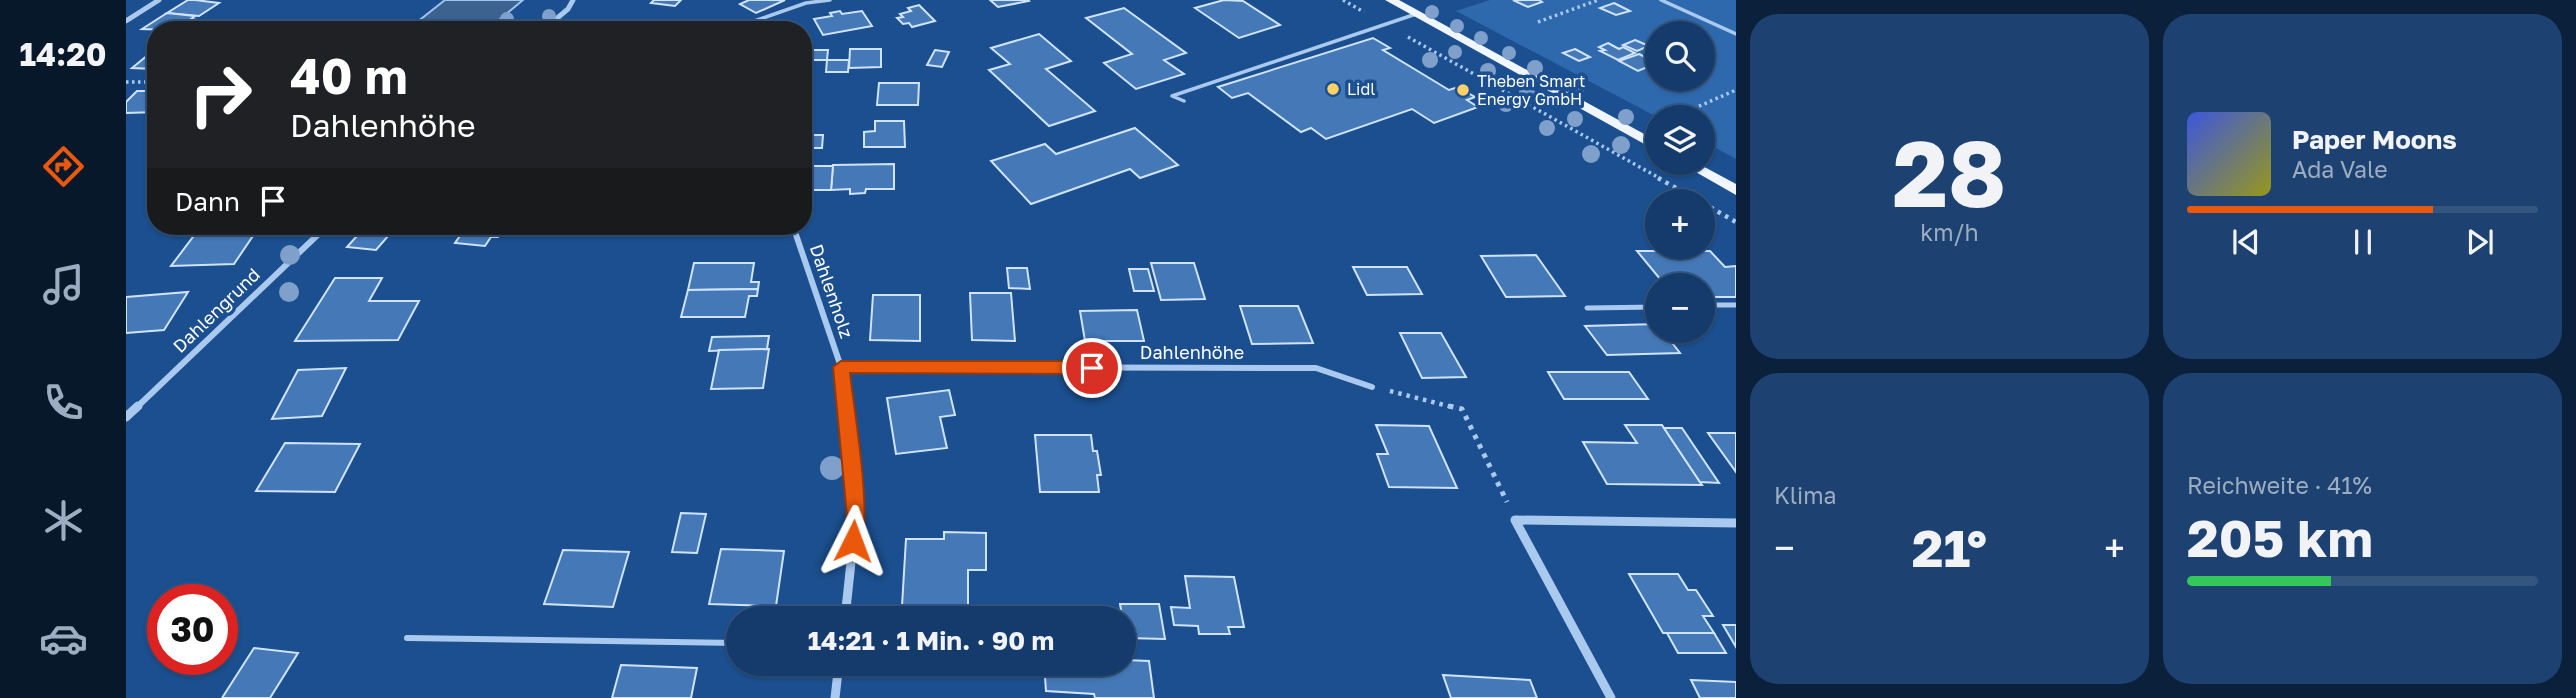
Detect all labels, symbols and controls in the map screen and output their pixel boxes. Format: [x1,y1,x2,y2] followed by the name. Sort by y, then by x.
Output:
[1645,21,1715,343] map controls
[1645,21,1715,91] button: search
[19,35,107,73] text: 14:20
[290,46,408,105] text: 40 m
[175,49,266,140] icon: right
[1477,71,1585,109] place label: Theben Smart Energy GmbH
[1347,79,1375,99] place label: Lidl
[1325,81,1341,97] marker: Lidl
[1455,82,1471,98] marker: Theben Smart Energy GmbH
[1645,105,1715,175] button: layers
[290,106,475,144] text: Dahlenhöhe
[1893,118,2006,227] text: 28
[2292,124,2457,155] text: Paper Moons
[39,142,88,191] icon: directions
[2292,155,2388,183] text: Ada Vale
[254,182,292,220] icon: arrive
[175,186,240,217] text: Dann
[1645,189,1715,259] button: +
[1920,218,1979,246] text: km/h
[2227,223,2265,261] icon: previous
[2344,223,2382,261] icon: pause
[2461,223,2499,261] icon: next
[806,241,858,341] street label: Dahlenholz
[39,260,88,309] icon: music
[168,263,264,357] street label: Dahlengrund
[1645,273,1715,343] button: −
[1062,338,1122,398] pin
[1140,341,1244,363] street label: Dahlenhöhe
[1073,349,1111,387] icon: arrive
[39,378,88,427] icon: phone
[2187,471,2372,499] text: Reichweite · 41%
[1774,481,1837,509] text: Klima
[39,496,88,545] icon: climate
[816,504,890,578] position arrow
[2187,506,2373,568] text: 205 km
[1912,516,1987,578] text: 21°
[1774,525,1795,570] text: −
[2104,525,2125,570] text: +
[147,584,238,675] speed limit sign: 30
[39,614,88,663] icon: car
[808,625,1054,656] text: 14:21 · 1 Min. · 90 m

